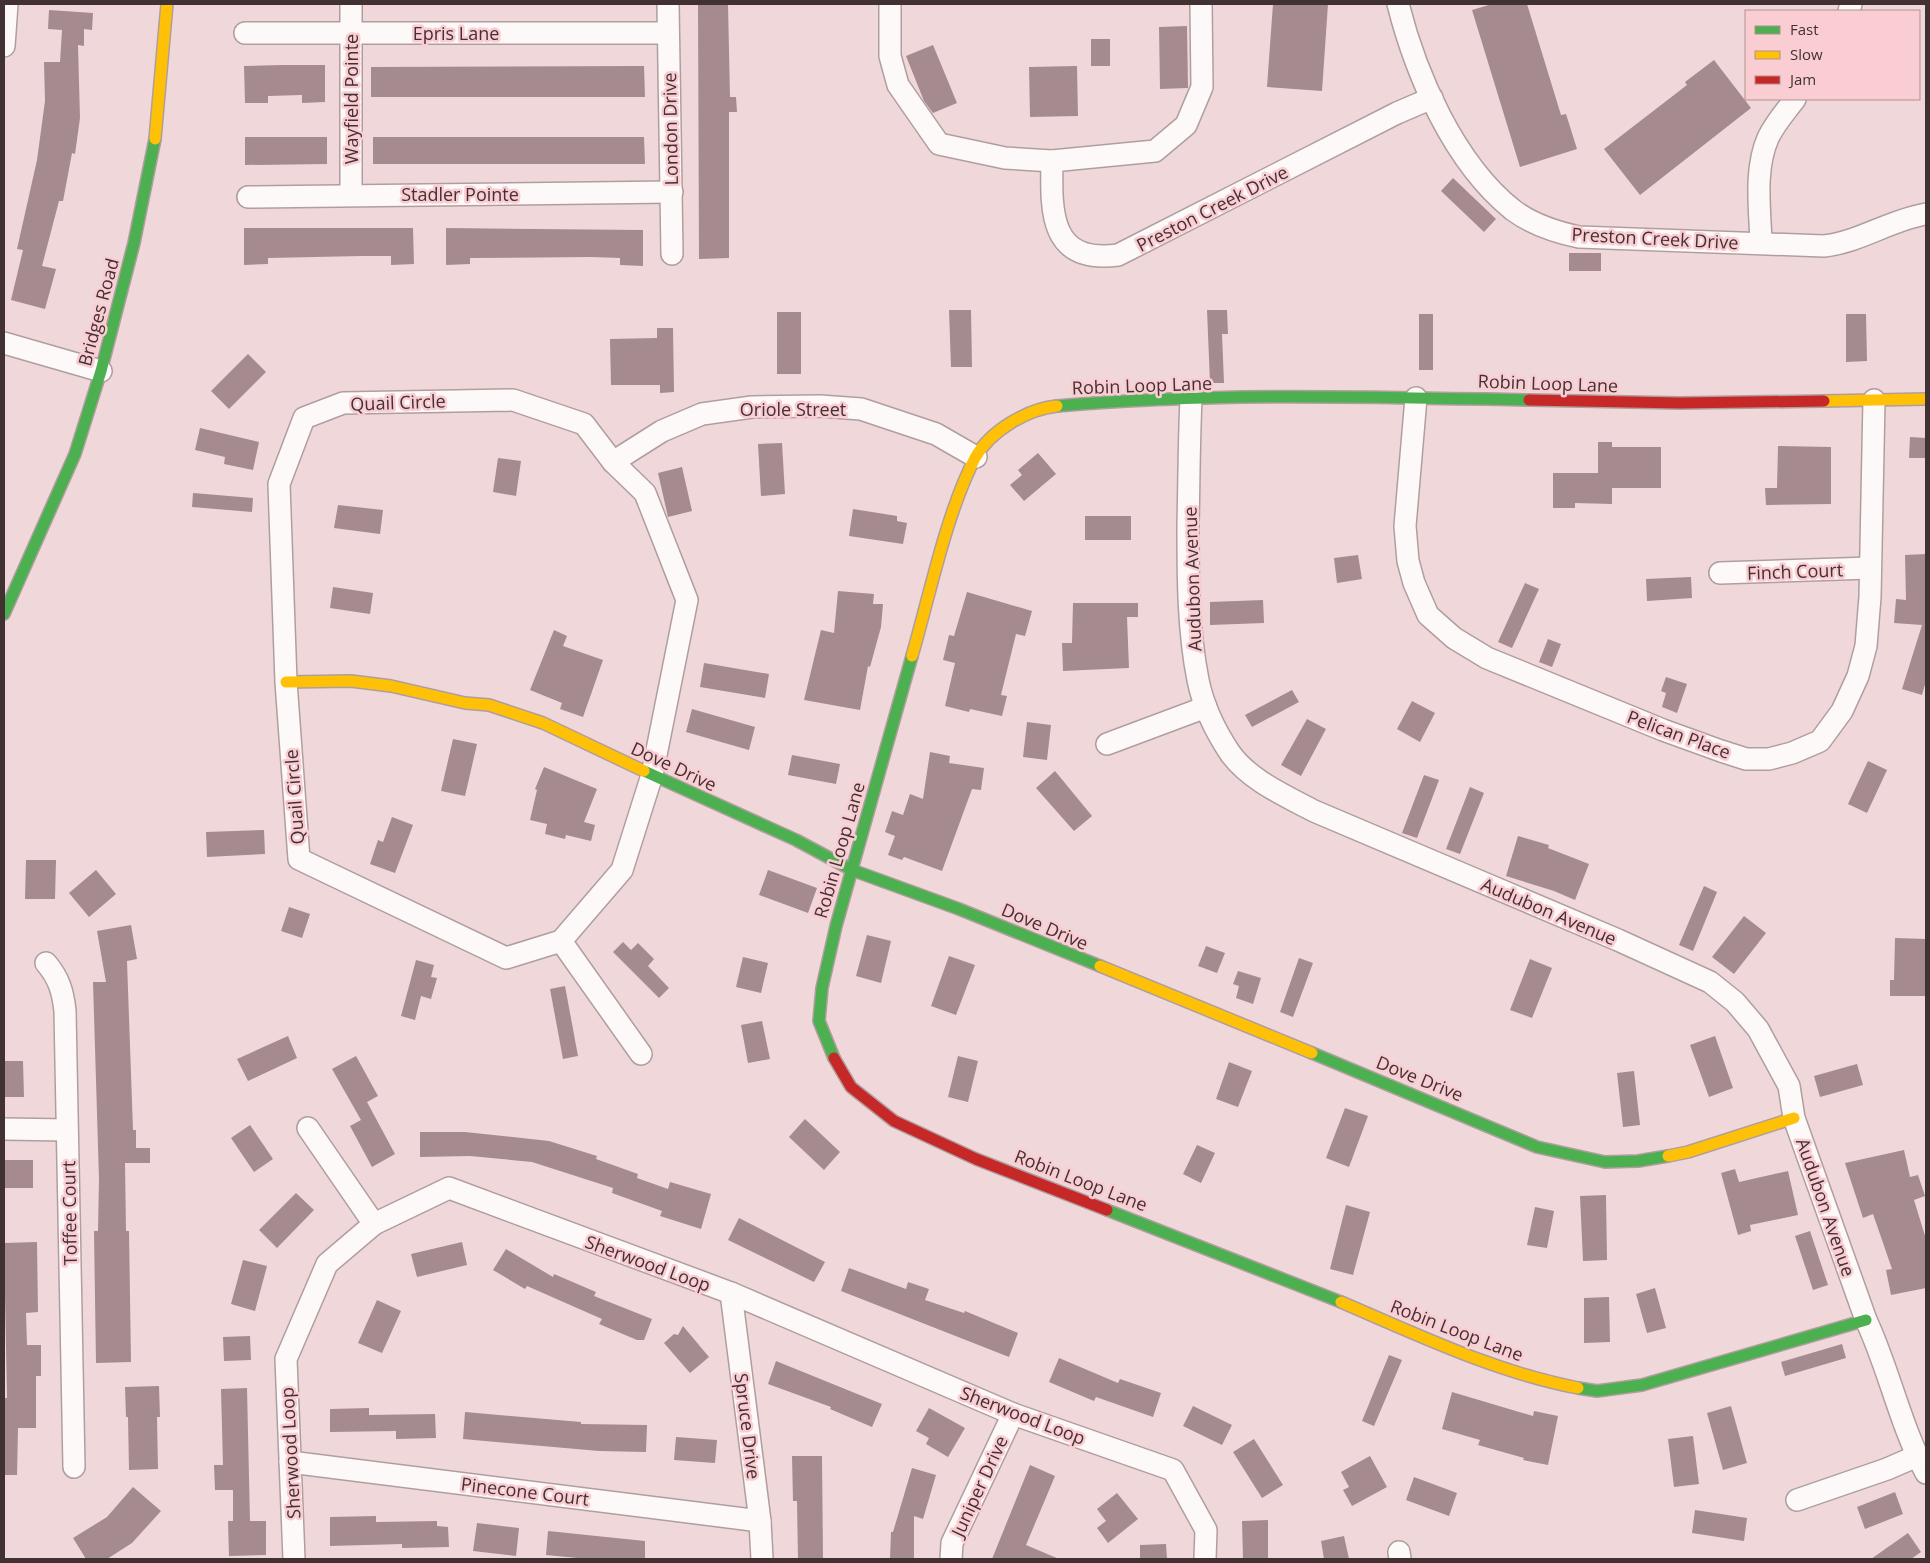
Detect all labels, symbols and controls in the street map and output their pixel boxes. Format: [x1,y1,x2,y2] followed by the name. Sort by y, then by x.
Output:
[1745,10,1920,100] legend
[1790,19,1819,39] text: Fast
[413,21,499,45] street label: Epris Lane
[339,34,363,164] street label: Wayfield Pointe
[1790,44,1823,64] text: Slow
[1788,69,1816,89] text: Jam
[657,72,683,186] street label: London Drive
[1132,159,1292,257] street label: Preston Creek Drive
[401,182,519,206] street label: Stadler Pointe
[1571,222,1739,254] street label: Preston Creek Drive
[72,255,124,369] street label: Bridges Road
[1477,369,1619,397] street label: Robin Loop Lane
[1071,371,1213,399] street label: Robin Loop Lane
[350,388,446,416] street label: Quail Circle
[740,397,846,421] street label: Oriole Street
[1177,506,1207,652] street label: Audubon Avenue
[1747,557,1843,585] street label: Finch Court
[1624,704,1734,764] street label: Pelican Place
[627,736,721,796] street label: Dove Drive
[279,749,309,845] street label: Quail Circle
[808,779,870,921] street label: Robin Loop Lane
[1478,872,1620,950] street label: Audubon Avenue
[998,897,1092,955] street label: Dove Drive
[1373,1050,1467,1106] street label: Dove Drive
[1791,1135,1861,1279] street label: Audubon Avenue
[1011,1144,1151,1216] street label: Robin Loop Lane
[56,1160,82,1266] street label: Toffee Court
[582,1229,714,1297] street label: Sherwood Loop
[1387,1294,1527,1366] street label: Robin Loop Lane
[730,1372,766,1480] street label: Spruce Drive
[957,1380,1089,1450] street label: Sherwood Loop
[275,1387,305,1519] street label: Sherwood Loop
[944,1432,1013,1542] street label: Juniper Drive
[460,1471,590,1511] street label: Pinecone Court

